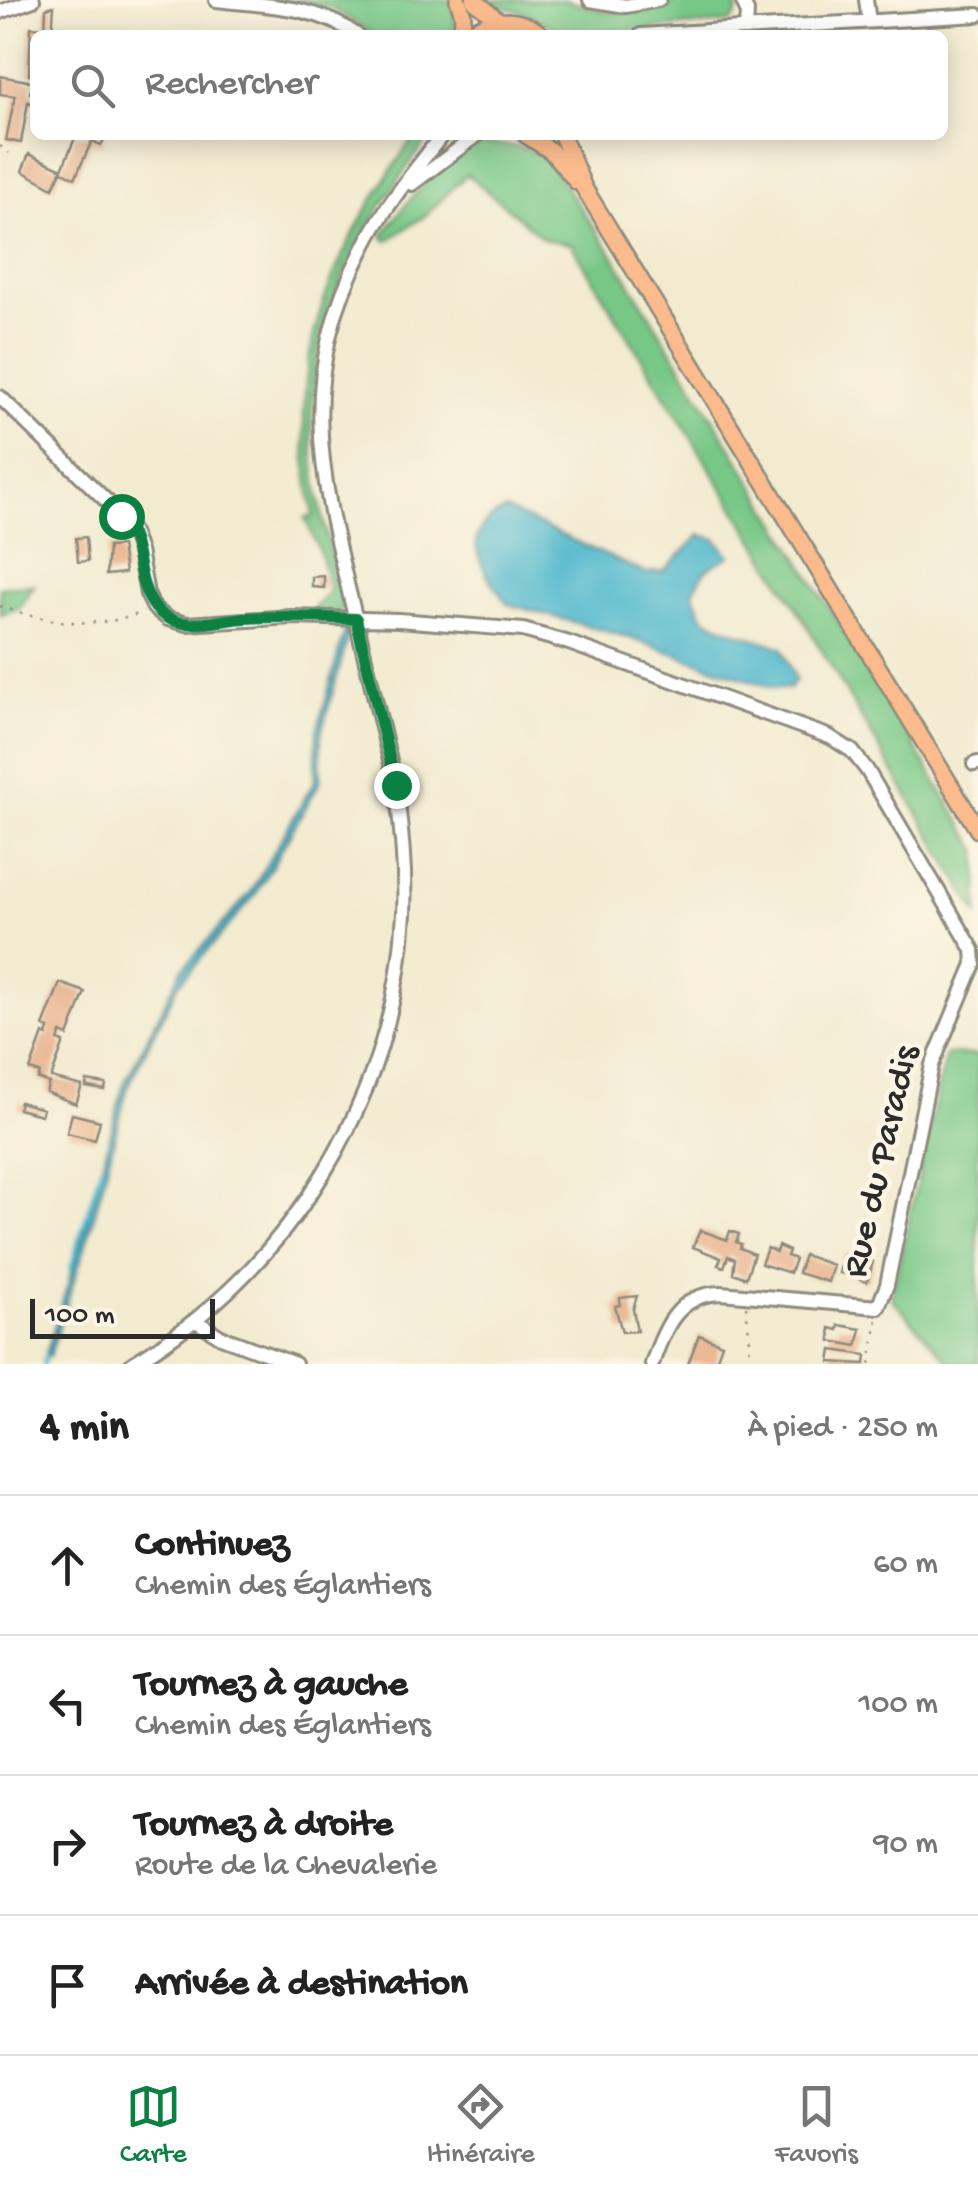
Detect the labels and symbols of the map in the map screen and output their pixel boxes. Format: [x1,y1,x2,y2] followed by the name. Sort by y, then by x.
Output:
[99,494,145,540] route start
[374,763,420,809] route end
[835,1041,931,1282] street label: Rue du Paradis
[30,1294,215,1338] scale bar

